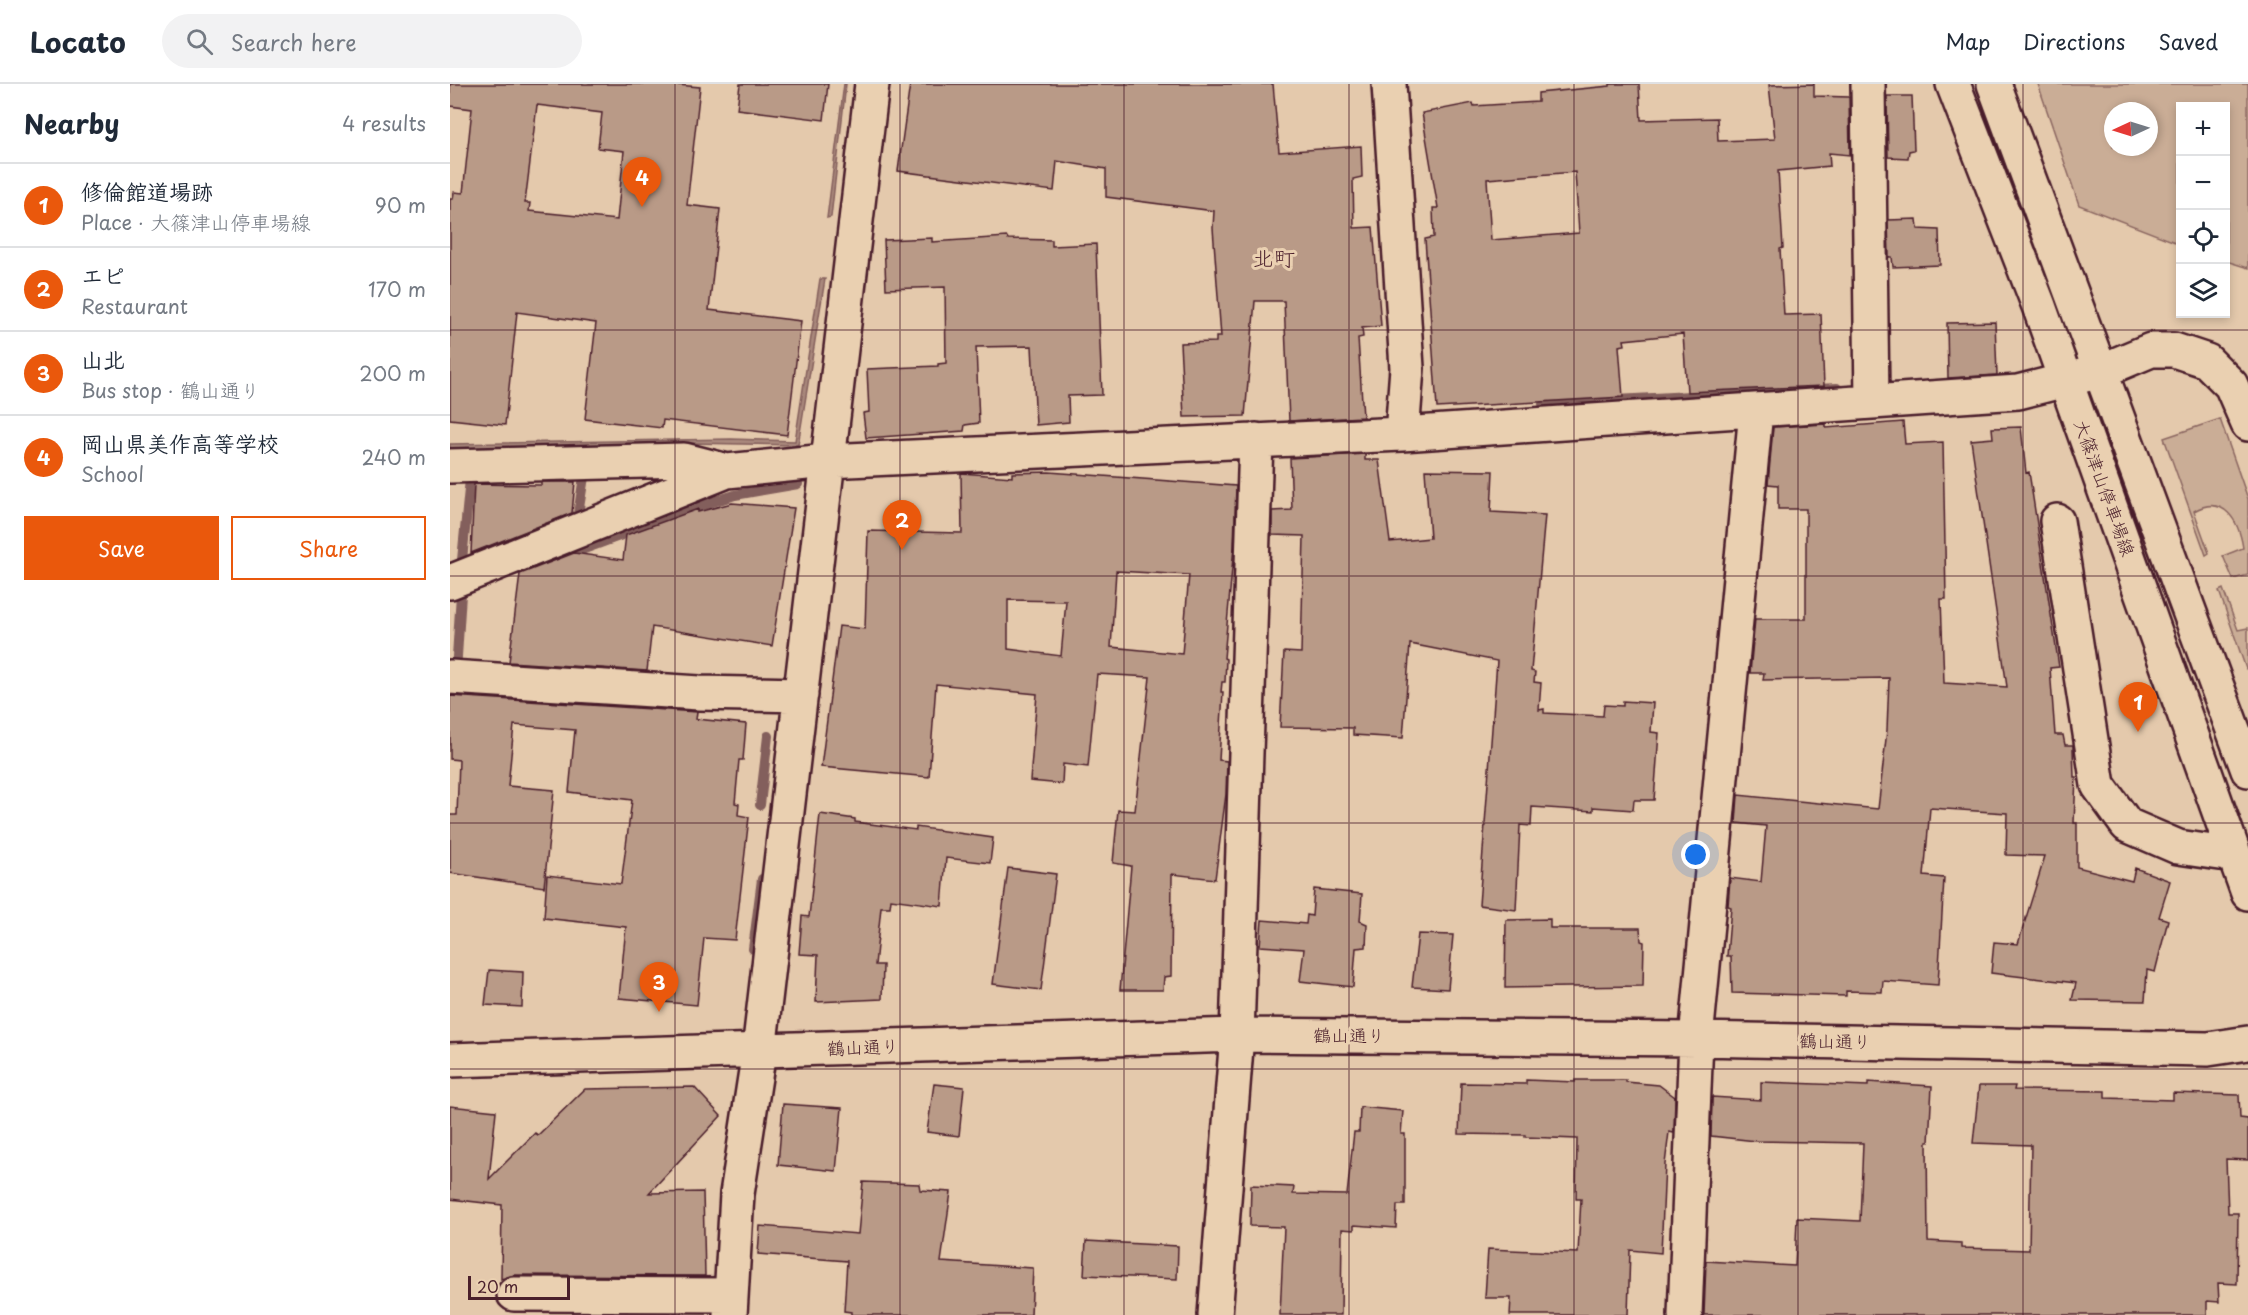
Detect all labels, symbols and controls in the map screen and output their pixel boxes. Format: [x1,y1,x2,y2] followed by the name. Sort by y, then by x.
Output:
[162,14,582,68] search box
[30,20,126,63] text: Locato
[183,25,216,58] icon: search
[231,25,357,58] text: Search here
[1945,25,1990,57] text: Map
[2023,25,2125,57] text: Directions
[2158,25,2218,57] text: Saved
[2104,102,2158,156] north arrow
[2176,102,2230,318] map controls
[2176,102,2230,156] button: +
[24,104,119,143] text: Nearby
[342,108,426,138] text: 4 results
[2176,156,2230,210] button: −
[622,158,662,207] pin: 4
[81,174,213,207] text: 修倫館道場跡
[39,190,48,220] text: 1
[375,190,426,220] text: 90 m
[81,207,311,237] text: Place · 大篠津山停車場線
[2176,210,2230,264] button: locate
[1253,241,1295,273] district label: 北町
[81,258,125,291] text: エピ
[2176,264,2230,318] button: layers
[36,274,51,304] text: 2
[368,274,426,304] text: 170 m
[81,291,188,321] text: Restaurant
[81,342,125,375] text: 山北
[37,358,50,388] text: 3
[359,358,426,388] text: 200 m
[81,375,260,405] text: Bus stop · 鶴山通り
[2068,415,2143,560] street label: 大篠津山停車場線
[81,426,279,459] text: 岡山県美作高等学校
[37,442,50,472] text: 4
[361,442,426,472] text: 240 m
[81,459,144,489] text: School
[882,500,922,550] pin: 2
[24,516,219,580] button: Save
[231,516,426,580] button: Share
[2118,682,2158,732] pin: 1
[1681,840,1710,869] your location
[640,962,678,1012] pin: 3
[1313,1021,1385,1048] street label: 鶴山通り
[1799,1026,1871,1055] street label: 鶴山通り
[826,1032,899,1061] street label: 鶴山通り
[468,1273,570,1300] scale bar
[477,1274,518,1298] text: 20 m

